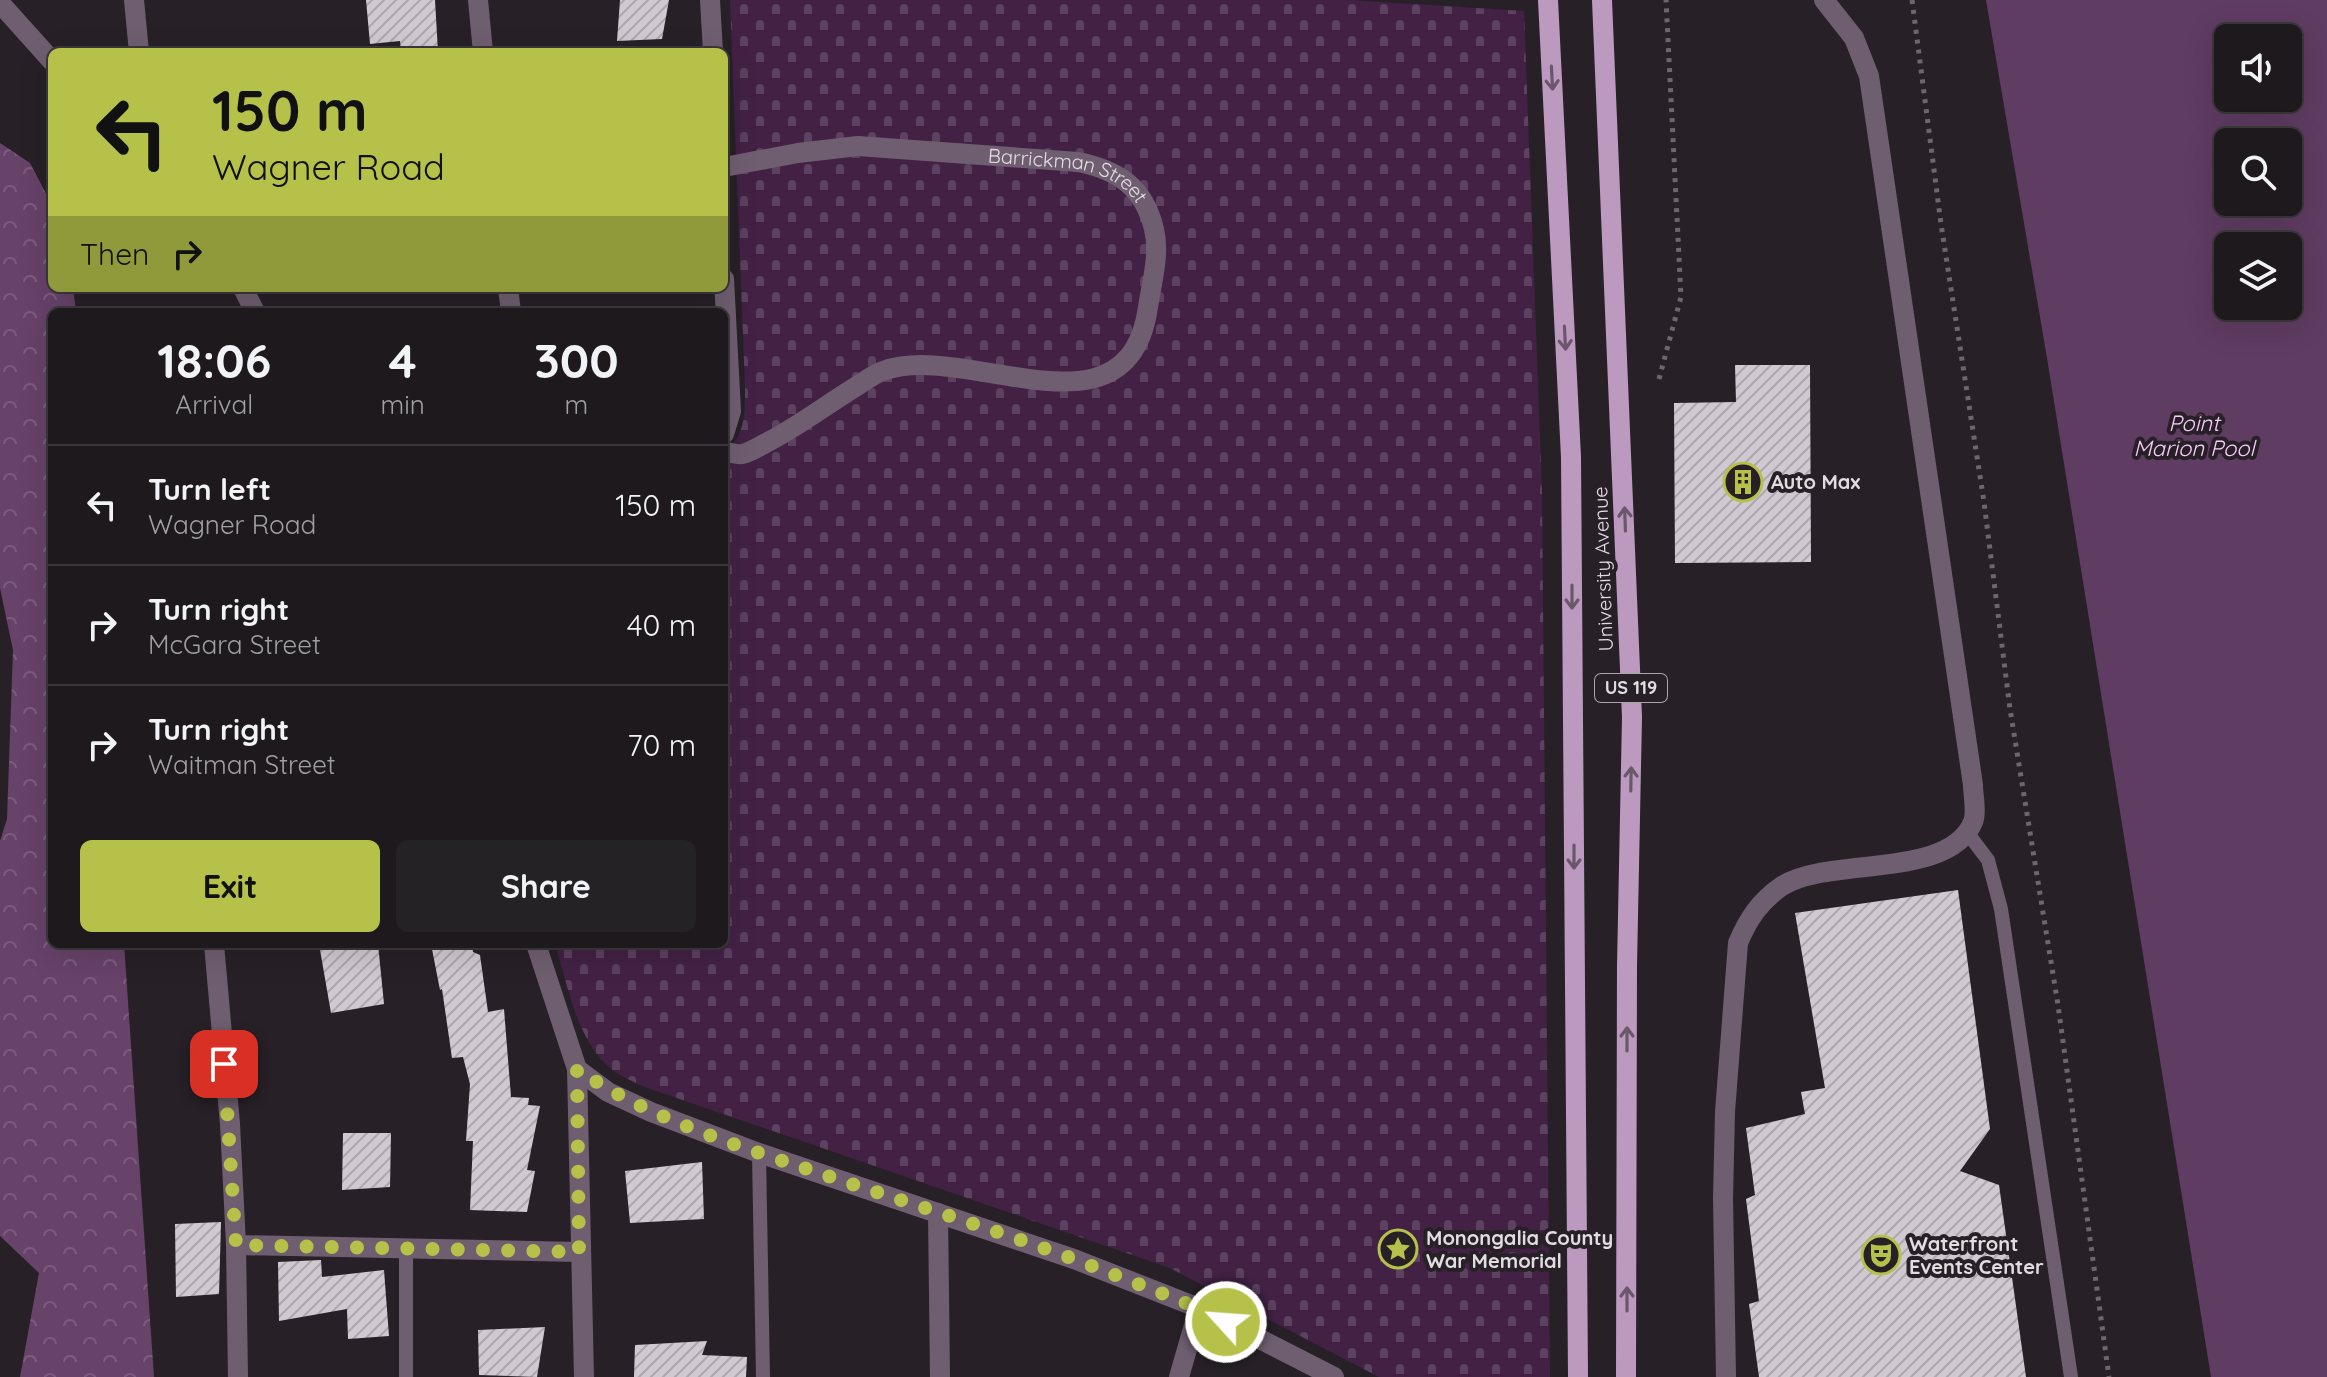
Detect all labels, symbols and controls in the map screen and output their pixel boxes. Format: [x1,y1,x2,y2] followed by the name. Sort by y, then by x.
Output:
[2214,24,2302,320] map controls
[2214,24,2302,112] button: sound
[1545,64,1560,91] one-way arrow
[212,75,368,145] text: 150 m
[80,80,184,184] icon: left
[2214,128,2302,216] button: search
[987,142,1154,207] street label: Barrickman Street
[212,144,445,189] text: Wagner Road
[165,232,209,276] icon: right
[2214,232,2302,320] button: layers
[80,235,149,273] text: Then
[1558,324,1573,351] one-way arrow
[157,330,271,390] text: 18:06
[389,330,417,390] text: 4
[534,330,619,390] text: 300
[175,388,253,421] text: Arrival
[381,388,425,421] text: min
[565,388,588,421] text: m
[2133,409,2258,462] water label: Point Marion Pool
[1722,461,1764,503] building icon: Auto Max
[1771,469,1860,494] place label: Auto Max
[148,470,271,508] text: Turn left
[80,483,124,527] icon: left
[615,486,696,524] text: 150 m
[1587,486,1618,652] street label: University Avenue
[1618,506,1633,533] one-way arrow
[148,508,316,541] text: Wagner Road
[1564,583,1580,610] one-way arrow
[148,590,289,628] text: Turn right
[80,603,124,647] icon: right
[627,606,696,644] text: 40 m
[148,628,321,661] text: McGara Street
[1595,674,1667,702] road number: US 119
[148,710,289,748] text: Turn right
[80,723,124,767] icon: right
[627,726,696,764] text: 70 m
[148,748,336,781] text: Waitman Street
[1623,766,1638,793] one-way arrow
[80,840,380,932] button: Exit
[396,840,696,932] button: Share
[1567,843,1582,870] one-way arrow
[1619,1026,1635,1053] one-way arrow
[190,1030,258,1098] pin
[202,1042,246,1086] icon: arrive
[1426,1225,1613,1273] place label: Monongalia County War Memorial
[1377,1228,1419,1270] place icon: Monongalia County War Memorial
[1909,1231,2044,1279] place label: Waterfront Events Center
[1860,1234,1902,1276] theatre icon: Waterfront Events Center
[1184,1280,1268,1364] position arrow
[1619,1286,1635,1313] one-way arrow

